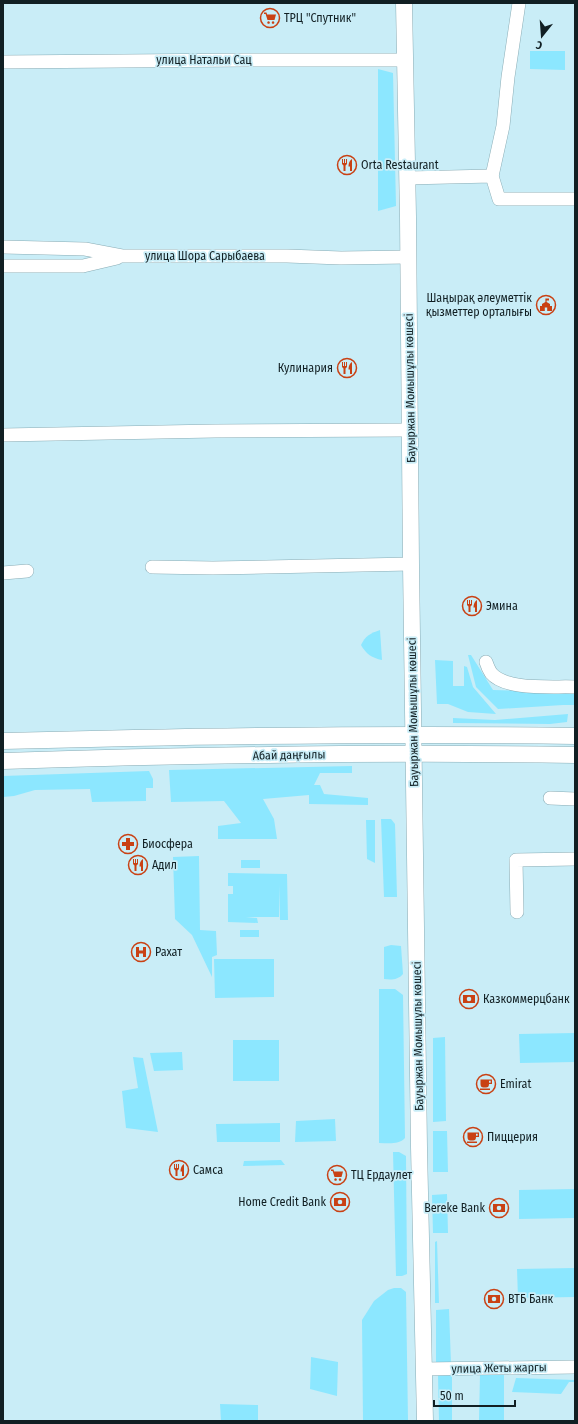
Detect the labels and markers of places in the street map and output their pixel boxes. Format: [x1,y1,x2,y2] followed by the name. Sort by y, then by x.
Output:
[259,7,281,29] supermarket icon: ТРЦ "Спутник"
[284,11,356,25] place label: ТРЦ "Спутник"
[336,154,358,176] restaurant icon: Orta Restaurant
[361,158,439,172] place label: Orta Restaurant
[426,291,532,319] place label: Шаңырақ әлеуметтік қызметтер орталығы
[535,294,557,316] public building icon: Шаңырақ әлеуметтік қызметтер орталығы
[336,357,358,379] restaurant icon: Кулинария
[278,361,333,375] place label: Кулинария
[461,595,483,617] restaurant icon: Эмина
[486,599,518,613] place label: Эмина
[117,833,139,855] pharmacy icon: Биосфера
[142,837,193,851] place label: Биосфера
[127,854,149,876] restaurant icon: Адил
[152,858,177,872] place label: Адил
[130,941,152,963] hospital icon: Рахат
[155,945,182,959] place label: Рахат
[458,988,480,1010] bank icon: Казкоммерцбанк
[483,992,570,1006] place label: Казкоммерцбанк
[475,1073,497,1095] cafe icon: Emirat
[500,1077,531,1091] place label: Emirat
[462,1126,484,1148] cafe icon: Пиццерия
[487,1130,538,1144] place label: Пиццерия
[168,1159,190,1181] restaurant icon: Самса
[193,1163,223,1177] place label: Самса
[326,1164,348,1186] supermarket icon: ТЦ Ердаулет
[351,1168,412,1182] place label: ТЦ Ердаулет
[329,1191,351,1213] bank icon: Home Credit Bank
[238,1195,326,1209] place label: Home Credit Bank
[488,1197,510,1219] bank icon: Bereke Bank
[424,1201,485,1215] place label: Bereke Bank
[483,1288,505,1310] bank icon: ВТБ Банк
[508,1292,554,1306] place label: ВТБ Банк

